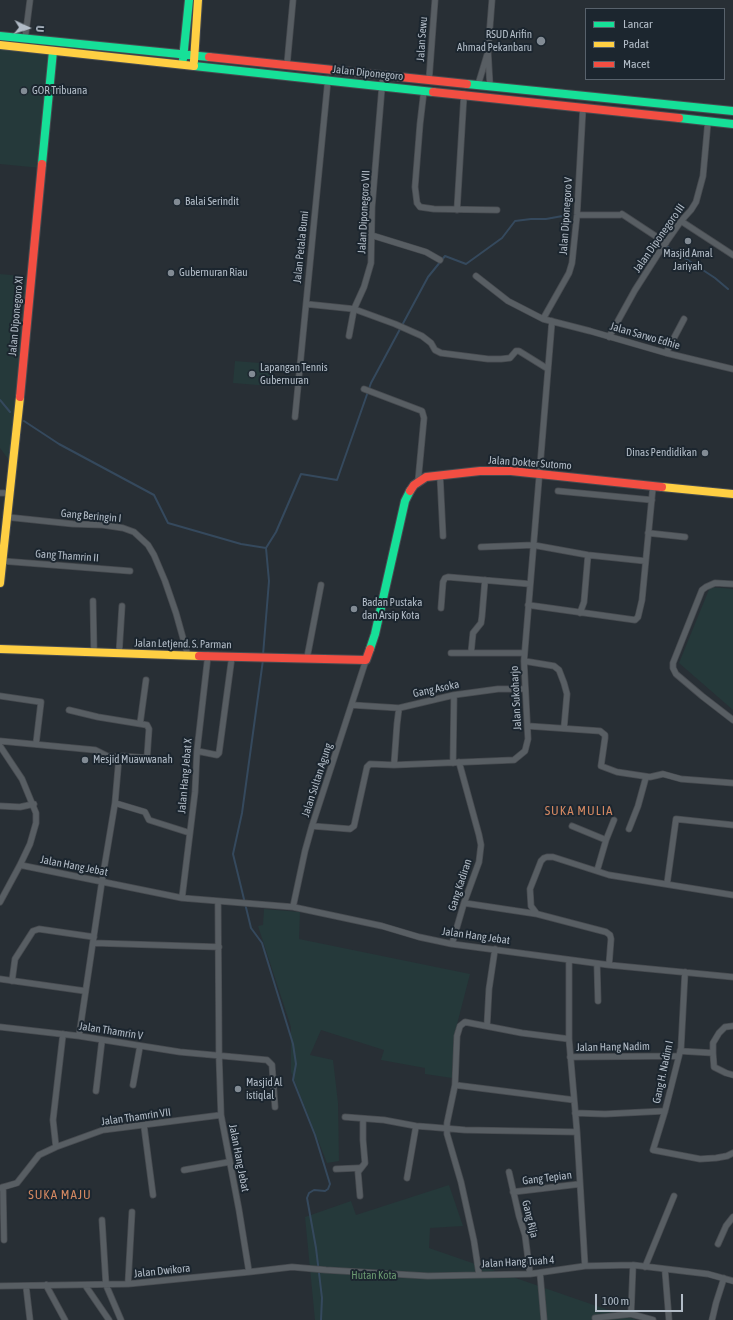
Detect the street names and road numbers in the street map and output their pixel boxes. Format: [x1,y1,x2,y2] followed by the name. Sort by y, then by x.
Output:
[414,16,430,62] street label: Jalan Sewu
[332,63,404,83] street label: Jalan Diponegoro
[355,170,373,254] street label: Jalan Diponegoro VII
[557,177,575,255] street label: Jalan Diponegoro V
[630,201,688,275] street label: Jalan Diponegoro III
[291,210,311,284] street label: Jalan Petala Bumi
[6,275,26,357] street label: Jalan Diponegoro XI
[608,320,682,352] street label: Jalan Sarwo Edhie
[488,453,572,473] street label: Jalan Dokter Sutomo
[60,507,122,525] street label: Gang Beringin I
[35,547,99,565] street label: Gang Thamrin II
[134,637,232,651] street label: Jalan Letjend. S. Parman
[508,665,524,731] street label: Jalan Sukoharjo
[412,678,460,700] street label: Gang Asoka
[175,738,195,814] street label: Jalan Hang Jebat X
[299,741,335,819] street label: Jalan Sultan Agung
[39,853,109,879] street label: Jalan Hang Jebat
[445,857,475,913] street label: Gang Kadiran
[441,925,511,947] street label: Jalan Hang Jebat
[78,1019,144,1043] street label: Jalan Thamrin V
[650,1039,676,1105] street label: Gang H. Nadim I
[576,1040,650,1054] street label: Jalan Hang Nadim
[100,1106,172,1128] street label: Jalan Thamrin VII
[226,1123,252,1193] street label: Jalan Hang Jebat
[521,1168,573,1188] street label: Gang Tepian
[519,1199,541,1239] street label: Gang Rija
[481,1253,555,1271] street label: Jalan Hang Tuah 4
[133,1261,191,1281] street label: Jalan Dwikora

